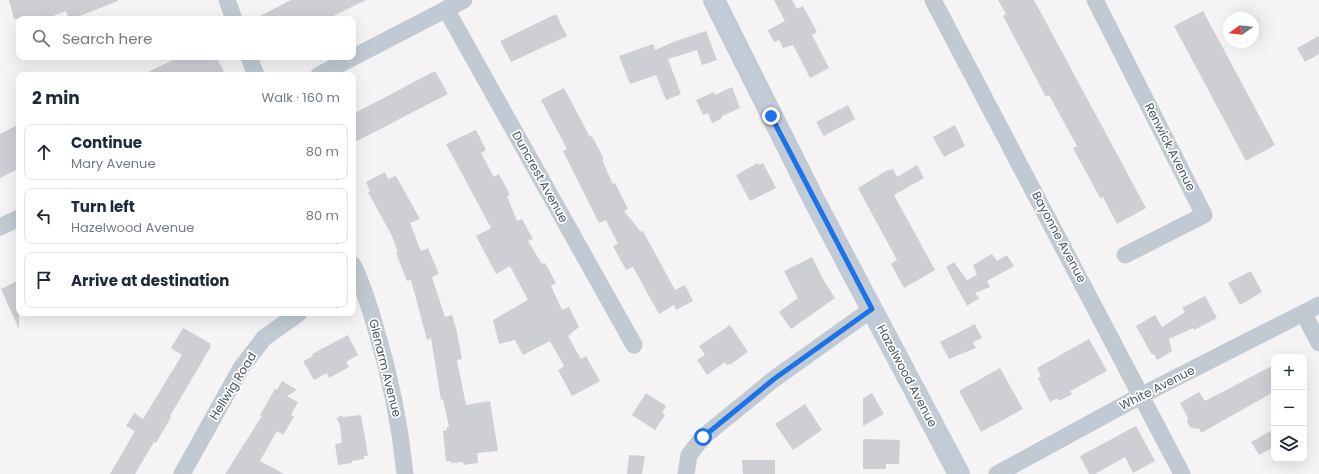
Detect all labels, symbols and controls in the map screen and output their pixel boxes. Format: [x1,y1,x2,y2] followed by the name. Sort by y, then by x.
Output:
[1223,12,1259,48] north arrow
[16,16,356,60] search box
[30,27,52,49] icon: search
[62,28,152,49] text: Search here
[32,86,80,110] text: 2 min
[261,88,340,107] text: Walk · 160 m
[1141,100,1200,194] street label: Renwick Avenue
[762,107,780,125] route end
[508,128,573,225] street label: Duncrest Avenue
[71,132,142,153] text: Continue
[33,141,55,163] icon: ahead
[306,142,339,161] text: 80 m
[71,154,155,173] text: Mary Avenue
[1028,188,1091,285] street label: Bayonne Avenue
[71,196,135,217] text: Turn left
[33,205,55,227] icon: left
[306,206,339,225] text: 80 m
[71,218,194,237] text: Hazelwood Avenue
[33,269,55,291] icon: arrive
[71,270,229,291] text: Arrive at destination
[365,317,406,419] street label: Glenarm Avenue
[873,322,942,430] street label: Hazelwood Avenue
[205,349,260,423] street label: Hellwig Road
[1271,354,1307,462] map controls
[1271,354,1307,390] button: +
[1116,361,1197,414] street label: White Avenue
[1271,390,1307,426] button: −
[1271,426,1307,462] button: layers
[694,428,712,446] route start

